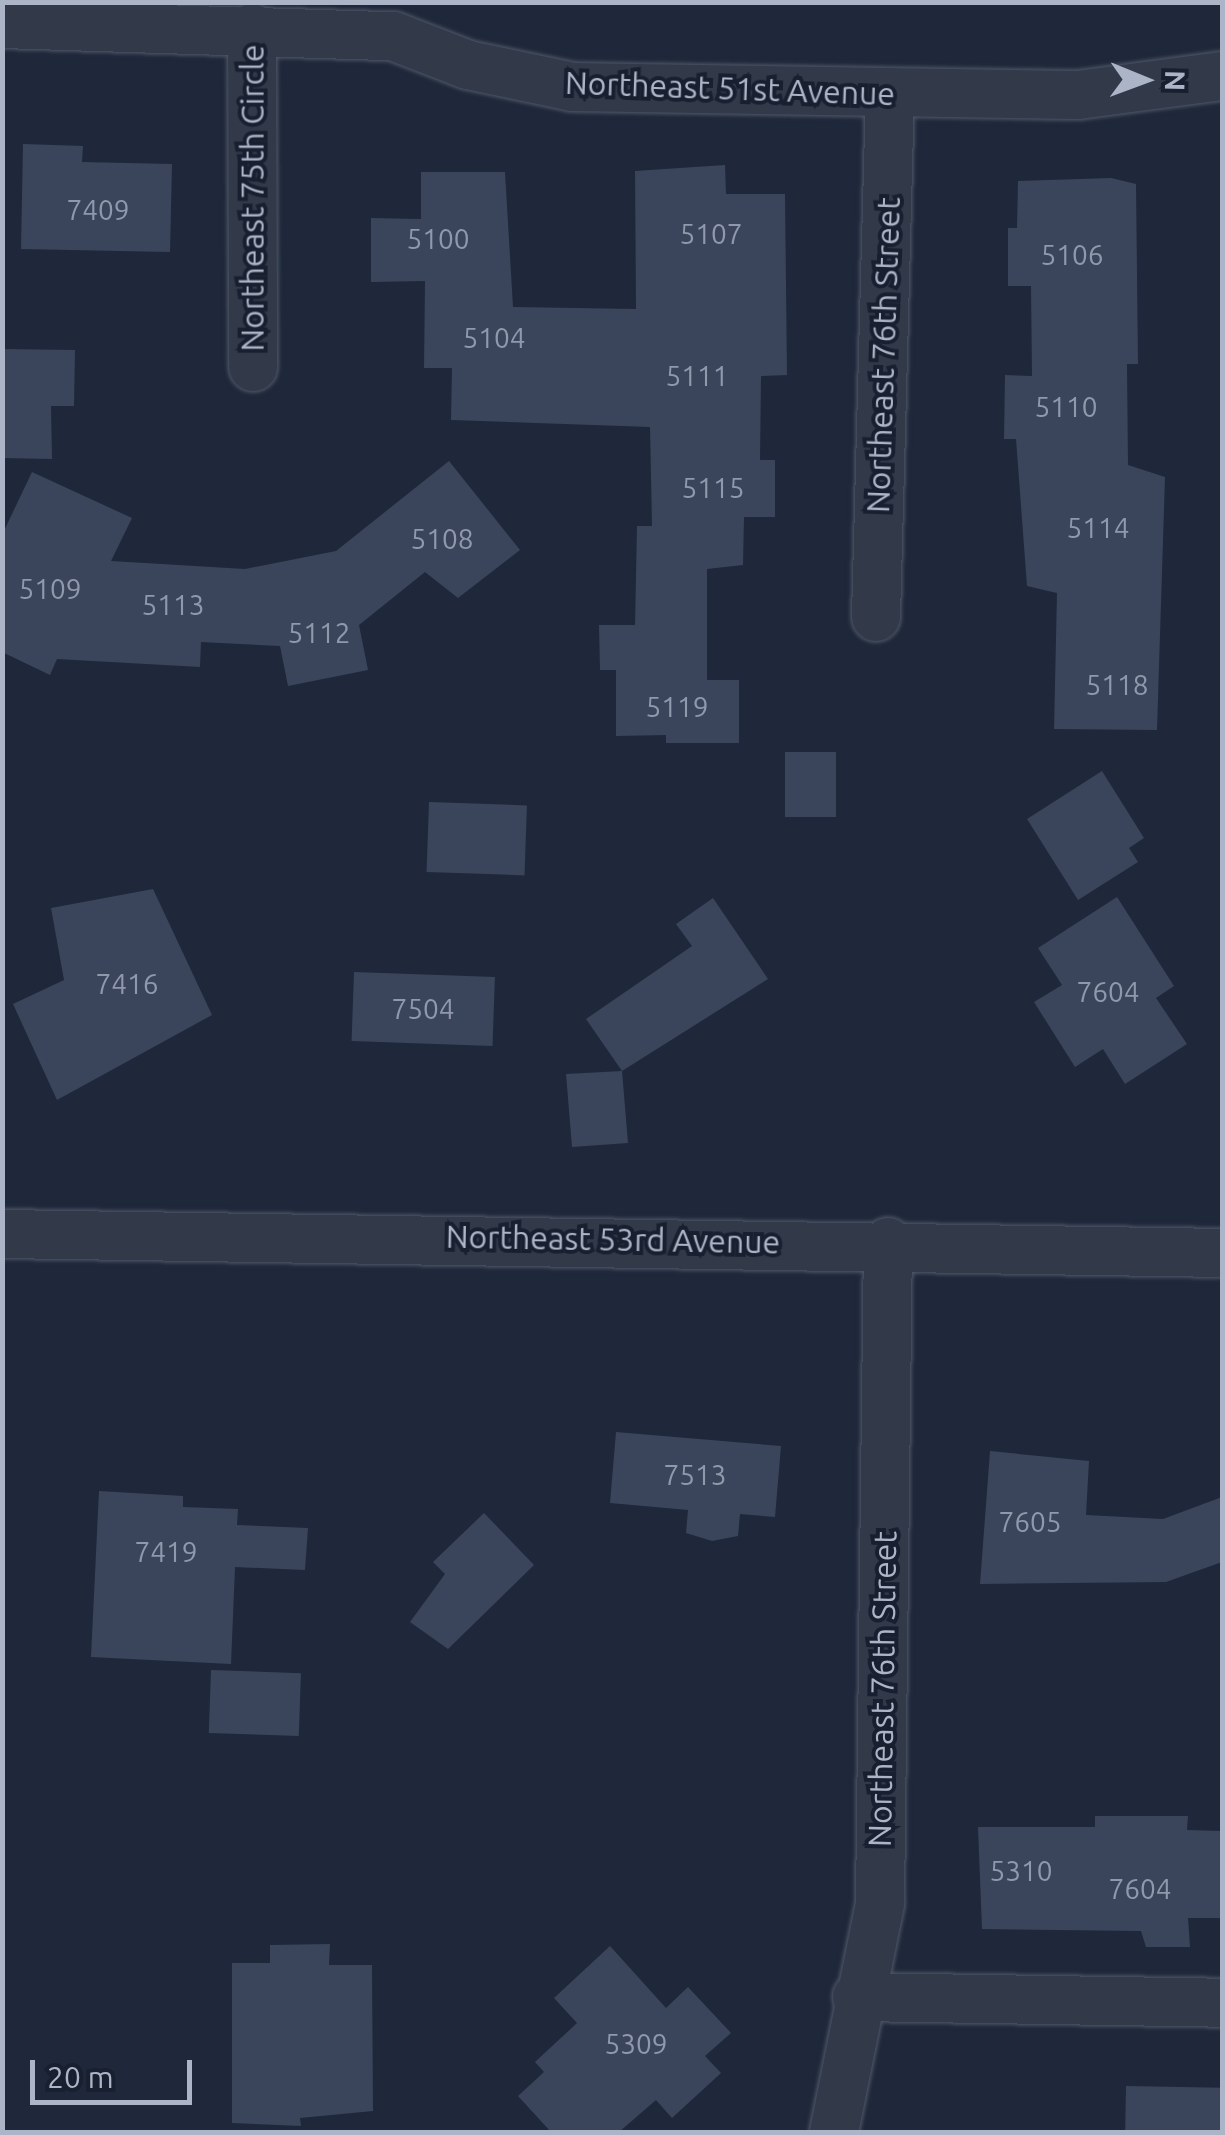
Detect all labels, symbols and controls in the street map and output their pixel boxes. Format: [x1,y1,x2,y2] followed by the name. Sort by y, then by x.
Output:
[1095,30,1195,130] north arrow
[233,44,271,352] street label: Northeast 75th Circle
[564,63,896,113] street label: Northeast 51st Avenue
[1160,70,1191,91] text: N
[66,193,130,227] house number: 7409
[858,196,908,514] street label: Northeast 76th Street
[679,217,743,251] house number: 5107
[406,222,470,256] house number: 5100
[1040,238,1104,272] house number: 5106
[462,321,526,355] house number: 5104
[665,359,729,393] house number: 5111
[1034,390,1098,424] house number: 5110
[681,471,745,505] house number: 5115
[1066,511,1130,545] house number: 5114
[410,522,474,556] house number: 5108
[18,572,82,606] house number: 5109
[141,588,205,622] house number: 5113
[287,616,351,650] house number: 5112
[1085,668,1149,702] house number: 5118
[645,690,709,724] house number: 5119
[95,967,159,1001] house number: 7416
[1076,975,1140,1009] house number: 7604
[391,992,455,1026] house number: 7504
[445,1217,781,1261] street label: Northeast 53rd Avenue
[663,1458,727,1492] house number: 7513
[998,1505,1062,1539] house number: 7605
[860,1531,904,1847] street label: Northeast 76th Street
[134,1535,198,1569] house number: 7419
[989,1854,1053,1888] house number: 5310
[1108,1872,1172,1906] house number: 7604
[604,2027,668,2061] house number: 5309
[35,2040,198,2102] scale bar
[47,2060,114,2094] text: 20 m

